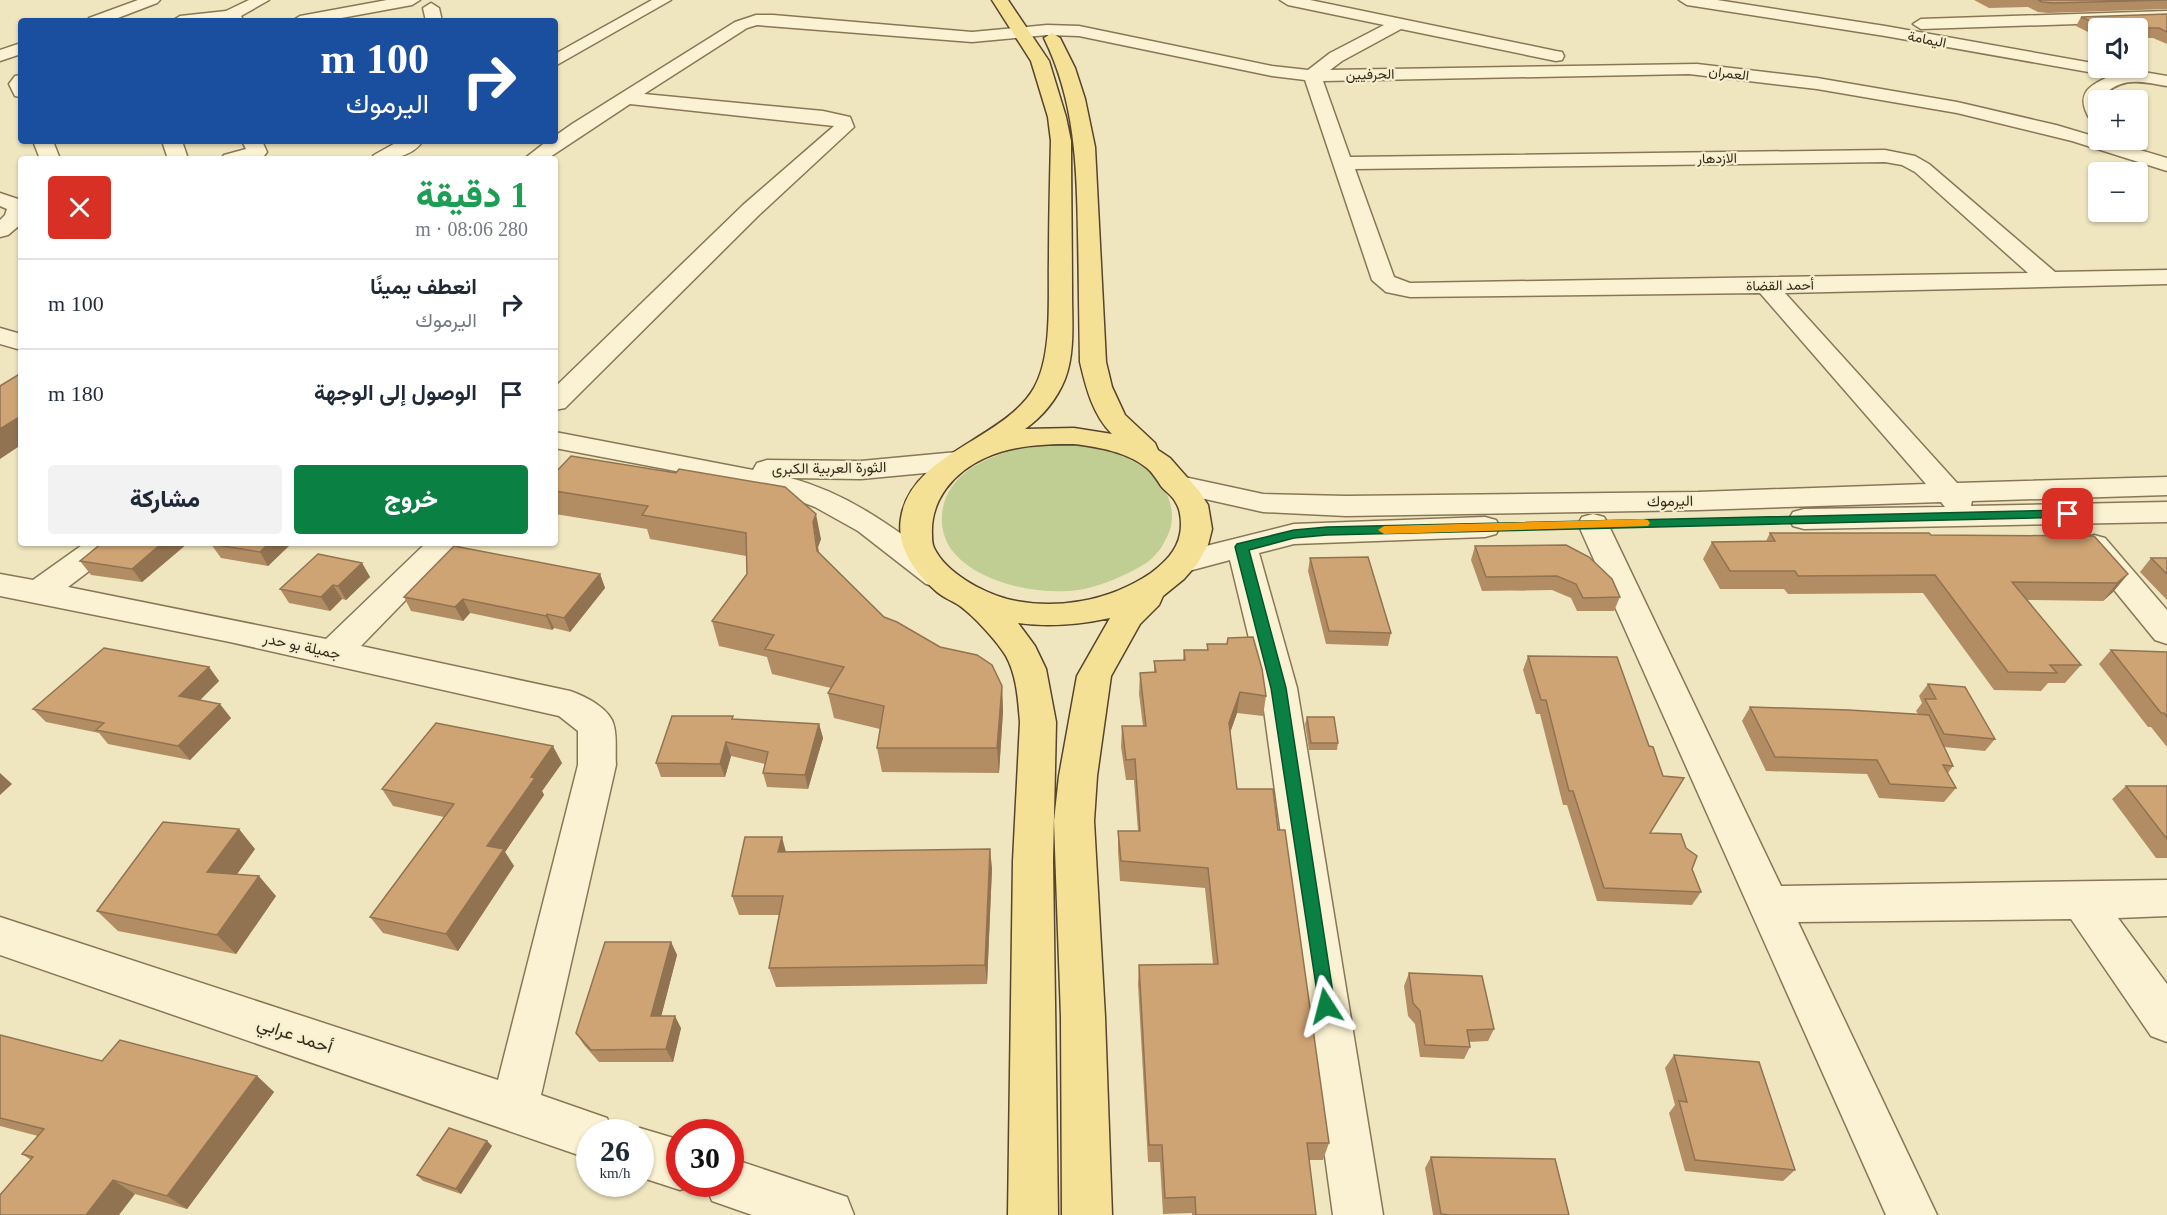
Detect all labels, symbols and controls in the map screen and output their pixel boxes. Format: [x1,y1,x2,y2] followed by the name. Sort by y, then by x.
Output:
[2088,18,2148,222] map controls
[2088,18,2148,78] button: sound
[1906,28,1947,51] street label: اليمامة
[321,36,429,82] text: 100 m
[450,42,528,120] icon: right
[1708,64,1750,84] street label: العمران
[1345,67,1395,83] street label: الحرفيين
[346,89,429,119] text: اليرموك
[2088,90,2148,150] button: +
[1696,151,1737,167] street label: الازدهار
[2088,162,2148,222] button: −
[416,175,528,215] text: 1 دقيقة
[48,176,111,239] button: close
[415,218,528,240] text: 280 m · 08:06
[370,274,477,299] text: انعطف يمينًا
[1746,277,1814,294] street label: أحمد القضاة
[495,288,528,321] icon: right
[48,291,104,316] text: 100 m
[415,309,477,331] text: اليرموك
[495,378,528,411] icon: arrive
[314,380,477,405] text: الوصول إلى الوجهة
[48,381,104,406] text: 180 m
[771,459,887,479] street label: الثورة العربية الكبرى
[48,465,282,534] button: مشاركة
[294,465,528,534] button: خروج
[2042,488,2093,539] pin
[1647,493,1693,510] street label: اليرموك
[2051,497,2084,530] icon: arrive
[261,630,342,663] street label: جميلة بو حدر
[1294,974,1358,1038] position arrow
[253,1013,335,1062] street label: أحمد عرابي
[666,1119,744,1197] speed limit sign: 30
[600,1134,630,1167] text: 26
[600,1165,630,1181] text: km/h

